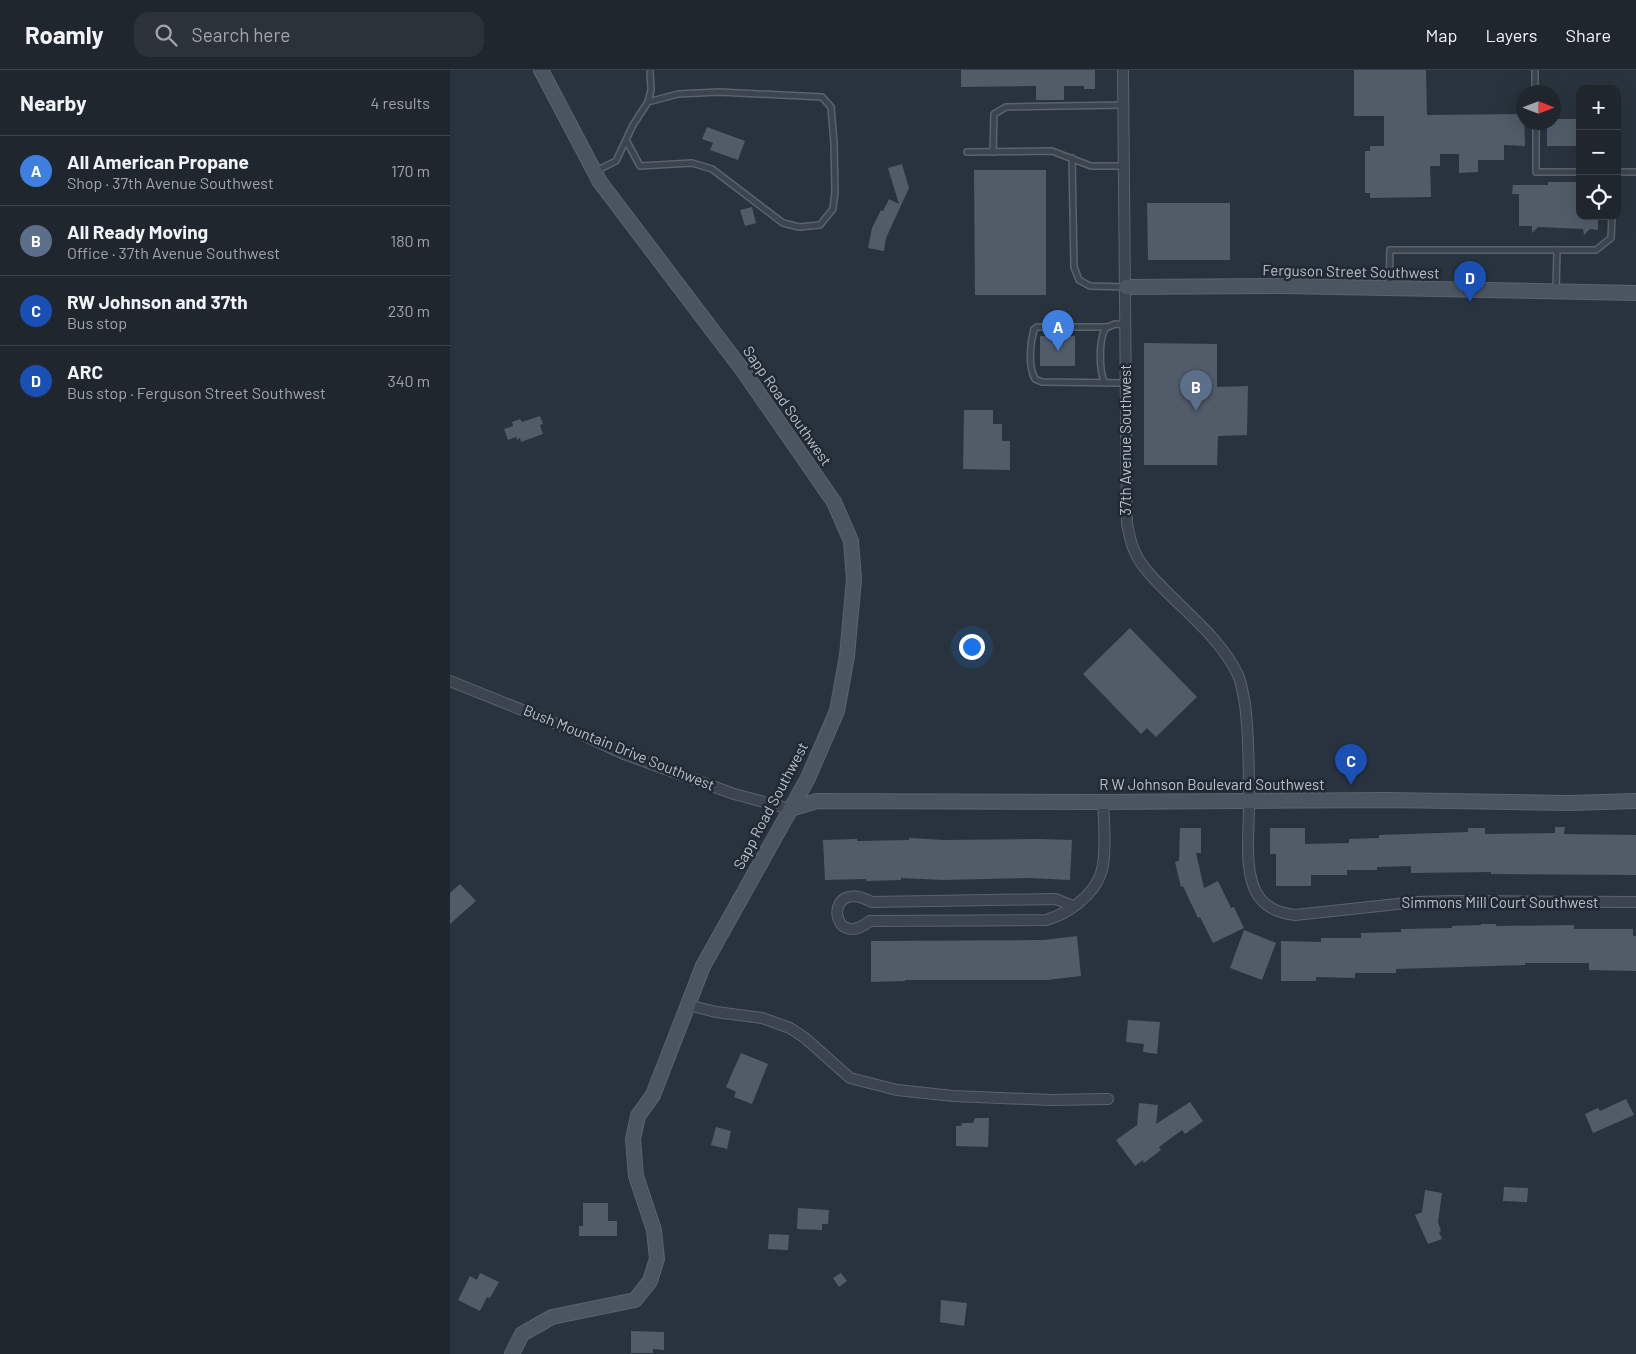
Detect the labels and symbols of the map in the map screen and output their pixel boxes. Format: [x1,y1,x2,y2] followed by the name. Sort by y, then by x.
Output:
[1516,85,1561,130] north arrow
[1262,260,1440,282] street label: Ferguson Street Southwest
[1454,261,1486,302] pin: D
[1042,310,1074,351] pin: A
[740,342,836,469] street label: Sapp Road Southwest
[1116,364,1134,516] street label: 37th Avenue Southwest
[1180,370,1212,411] pin: B
[959,634,985,660] your location
[521,700,718,794] street label: Bush Mountain Drive Southwest
[729,739,811,872] street label: Sapp Road Southwest
[1335,744,1367,785] pin: C
[1099,775,1325,793] street label: R W Johnson Boulevard Southwest
[1401,893,1599,911] street label: Simmons Mill Court Southwest

